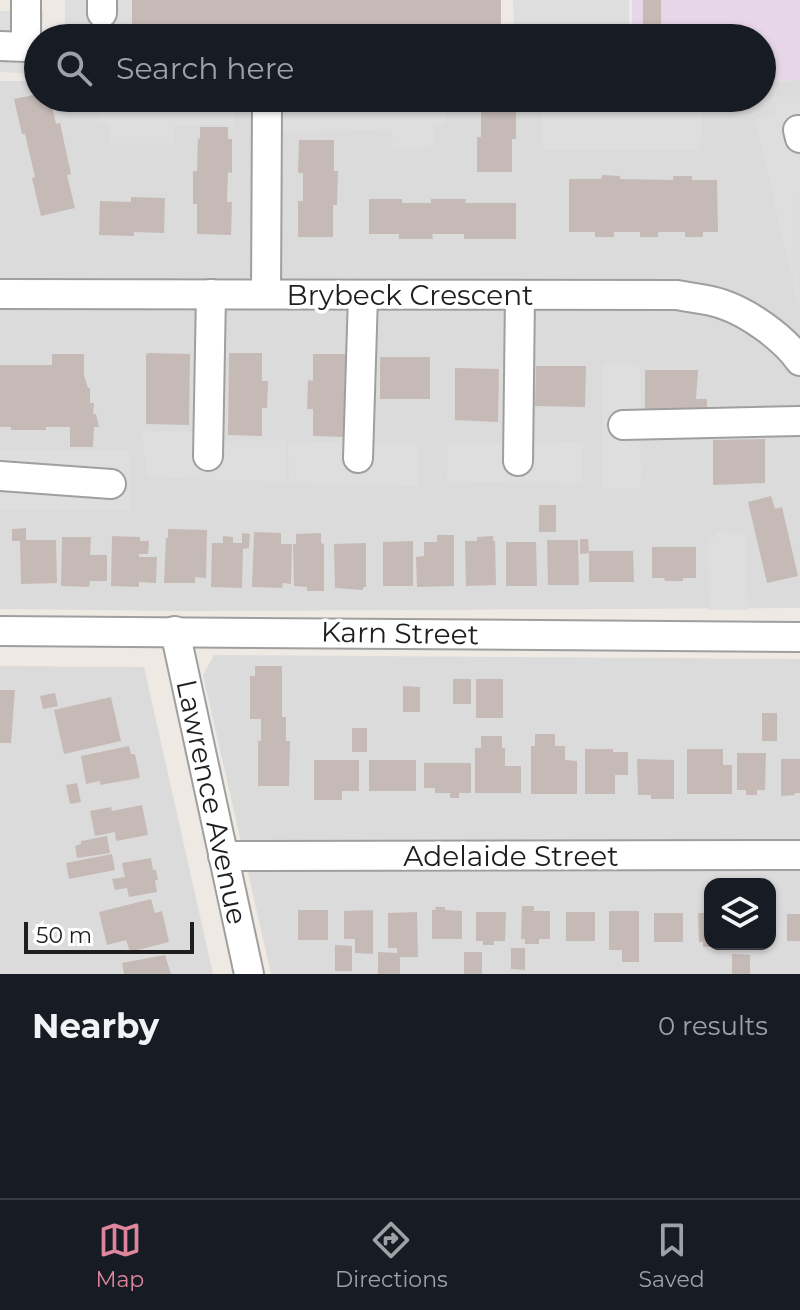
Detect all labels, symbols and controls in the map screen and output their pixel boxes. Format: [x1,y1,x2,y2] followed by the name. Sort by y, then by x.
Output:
[24,24,776,112] search box
[52,46,96,90] icon: search
[116,50,294,87] text: Search here
[287,278,533,312] street label: Brybeck Crescent
[321,615,479,651] street label: Karn Street
[169,676,255,928] street label: Lawrence Avenue
[403,839,619,873] street label: Adelaide Street
[704,878,776,950] map controls
[704,878,776,950] button: layers
[24,918,194,954] scale bar
[36,922,92,949] text: 50 m
[32,1005,159,1047] text: Nearby
[658,1010,768,1042] text: 0 results
[95,1218,144,1293] tab: Map
[335,1218,448,1293] tab: Directions
[639,1218,705,1293] tab: Saved

